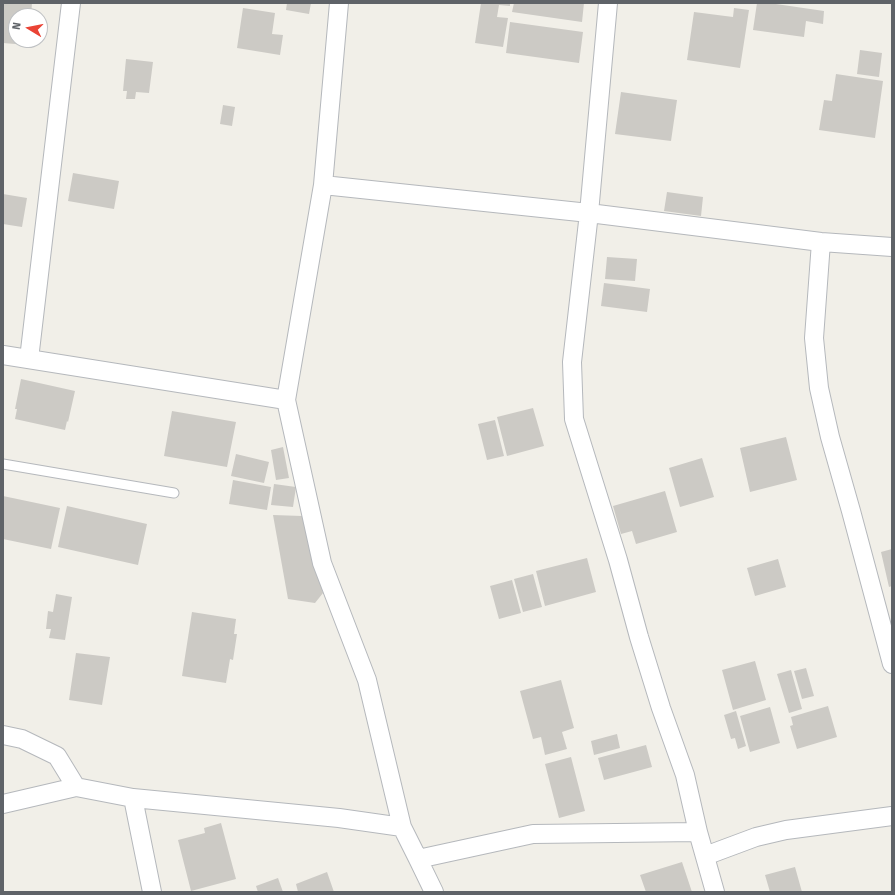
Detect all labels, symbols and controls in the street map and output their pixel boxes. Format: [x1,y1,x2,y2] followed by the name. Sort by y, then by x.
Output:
[8,8,48,48] north arrow
[10,21,24,31] text: N

